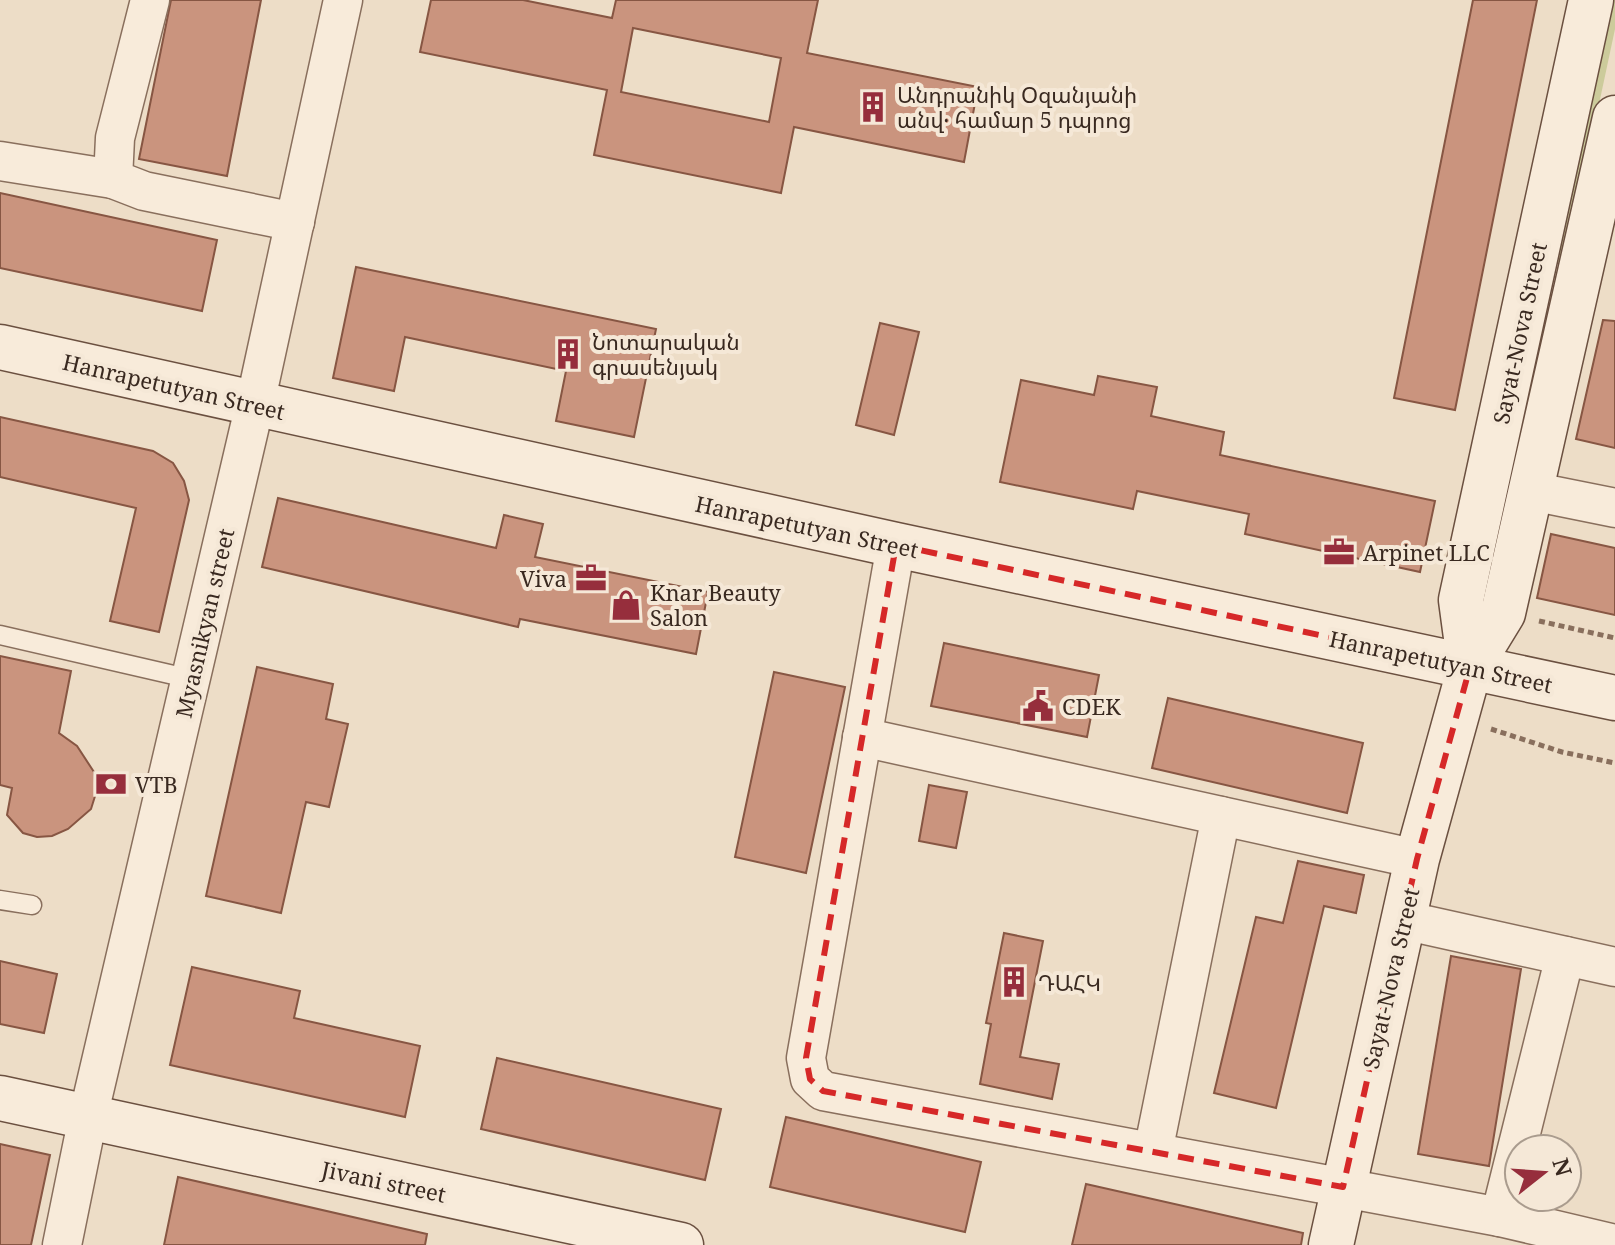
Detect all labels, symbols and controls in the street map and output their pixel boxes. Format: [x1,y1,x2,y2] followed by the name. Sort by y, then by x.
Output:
[897,79,1137,134] place label: Անդրանիկ Օզանյանի անվ․ համար 5 դպրոց
[856,90,890,124] building icon: Անդրանիկ Օզանյանի անվ․ համար 5 դպրոց
[1485,239,1553,427] street label: Sayat-Nova Street
[592,326,740,381] place label: Նոտարական գրասենյակ
[551,337,585,371] building icon: Նոտարական գրասենյակ
[60,346,288,426] street label: Hanrapetutyan Street
[693,488,921,564] street label: Hanrapetutyan Street
[168,525,240,721] street label: Myasnikyan street
[1322,535,1356,569] office icon: Arpinet LLC
[1363,537,1490,567] place label: Arpinet LLC
[574,561,608,595] office icon: Viva
[520,563,567,593] place label: Viva
[650,577,781,632] place label: Knar Beauty Salon
[609,588,643,622] shop icon: Knar Beauty Salon
[1327,623,1555,699] street label: Hanrapetutyan Street
[1021,689,1055,723] public building icon: CDEK
[1062,691,1121,721] place label: CDEK
[94,767,128,801] bank icon: VTB
[135,769,178,799] place label: VTB
[1355,884,1425,1071] street label: Sayat-Nova Street
[997,965,1031,999] building icon: ԴԱՀԿ
[1038,967,1101,997] place label: ԴԱՀԿ
[1503,1133,1583,1213] north arrow
[318,1153,449,1209] street label: Jivani street
[1546,1154,1580,1180] text: N

